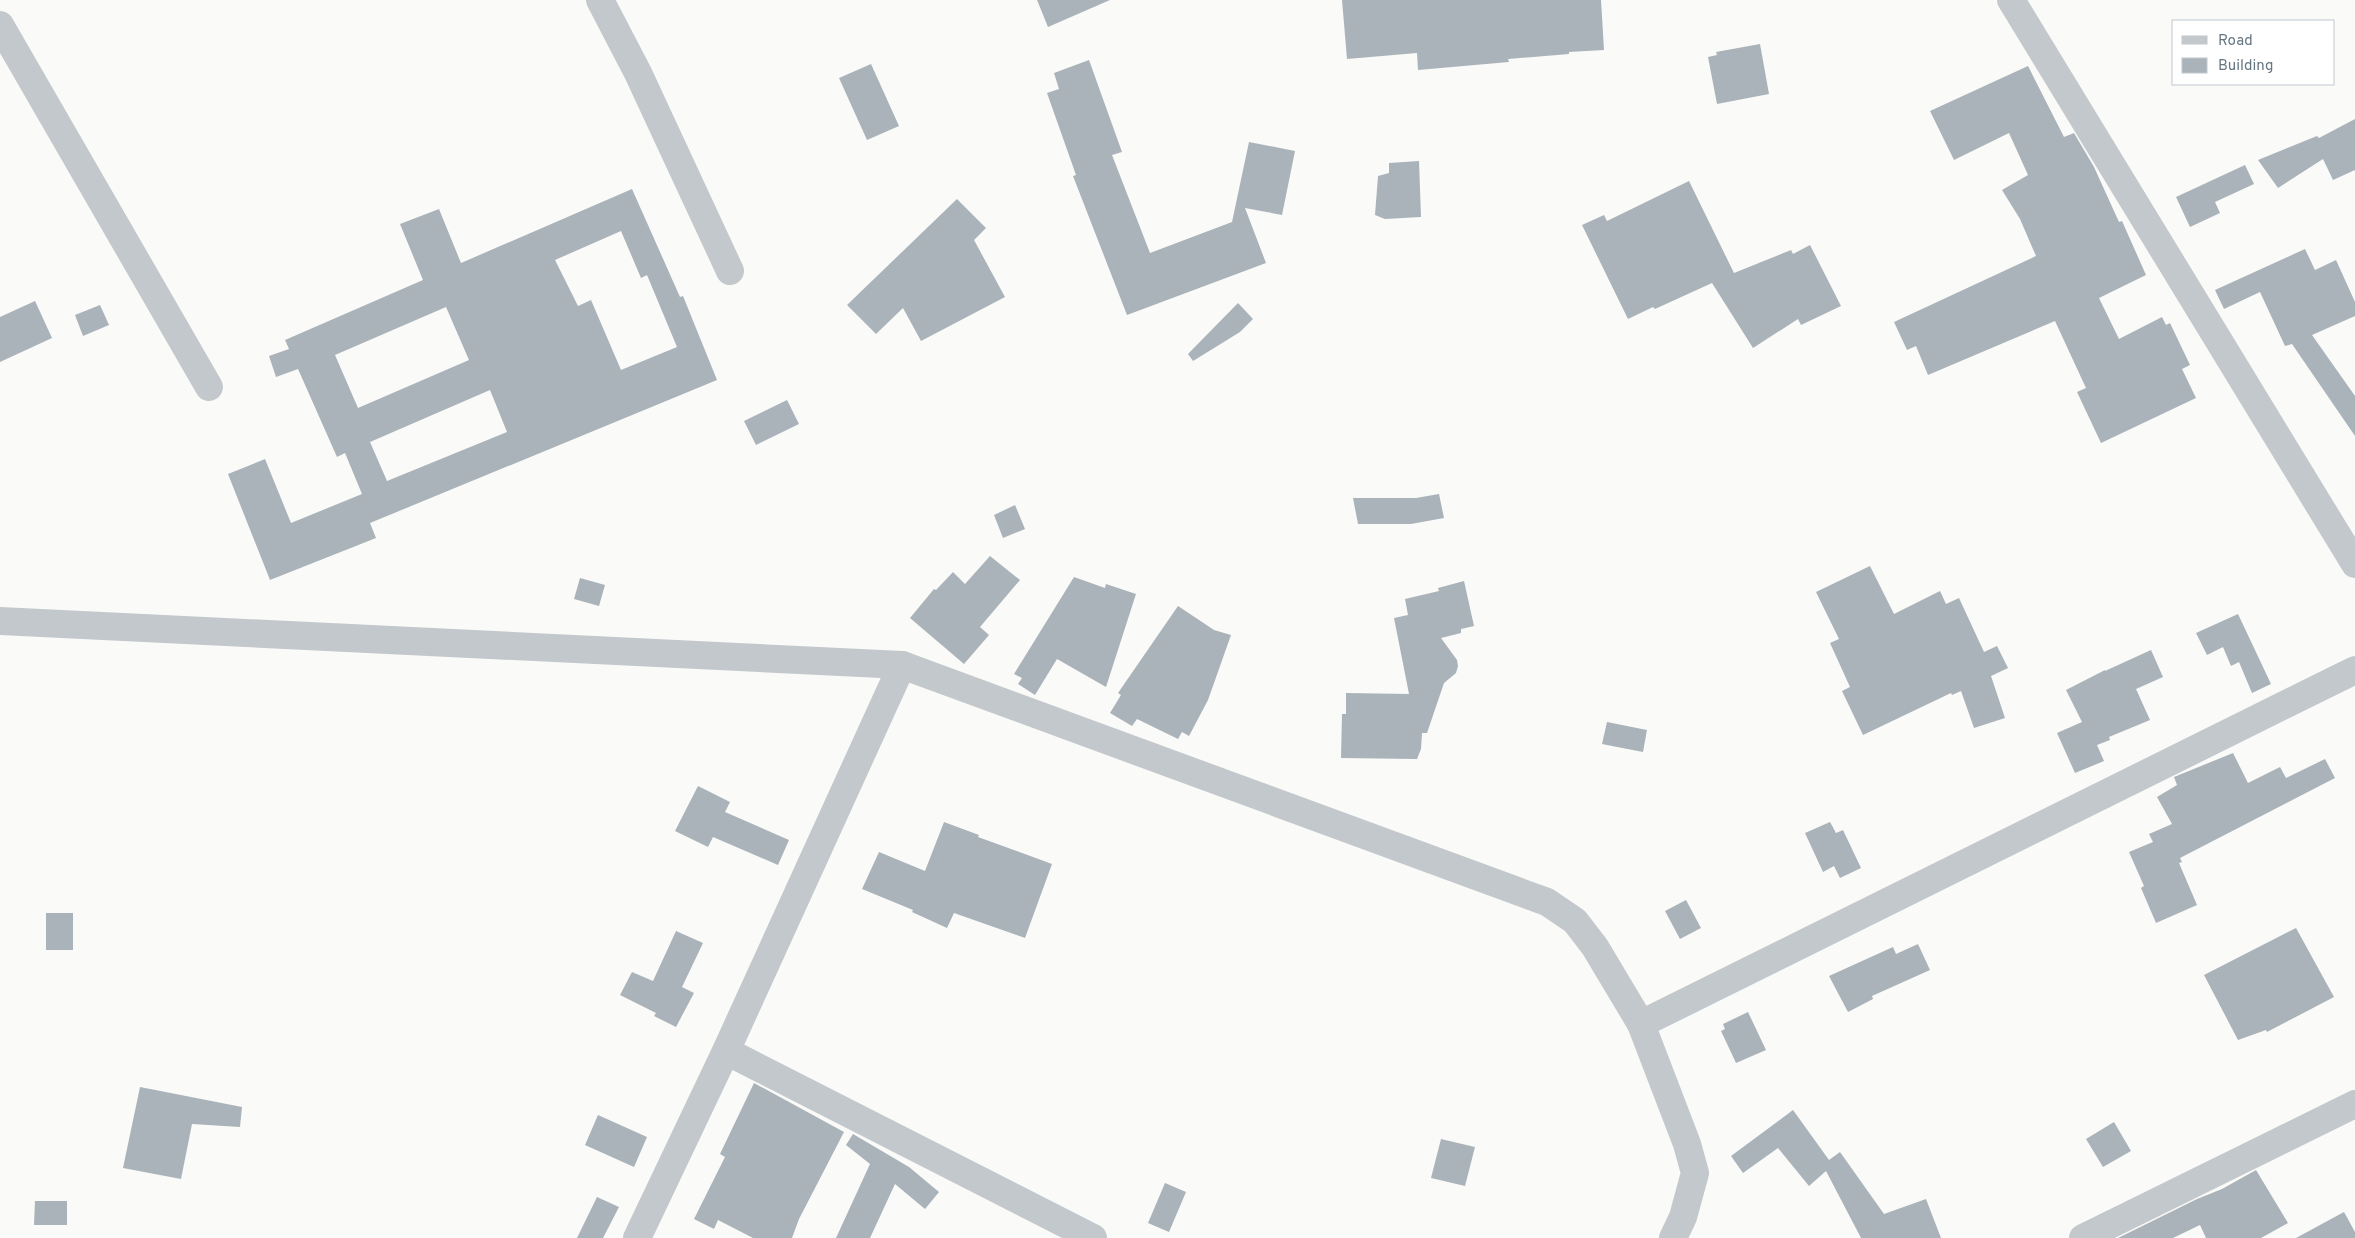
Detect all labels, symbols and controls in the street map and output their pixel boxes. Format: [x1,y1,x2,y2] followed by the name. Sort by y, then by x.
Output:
[2172,20,2335,85] legend
[2218,32,2253,51] text: Road
[2218,57,2273,76] text: Building

